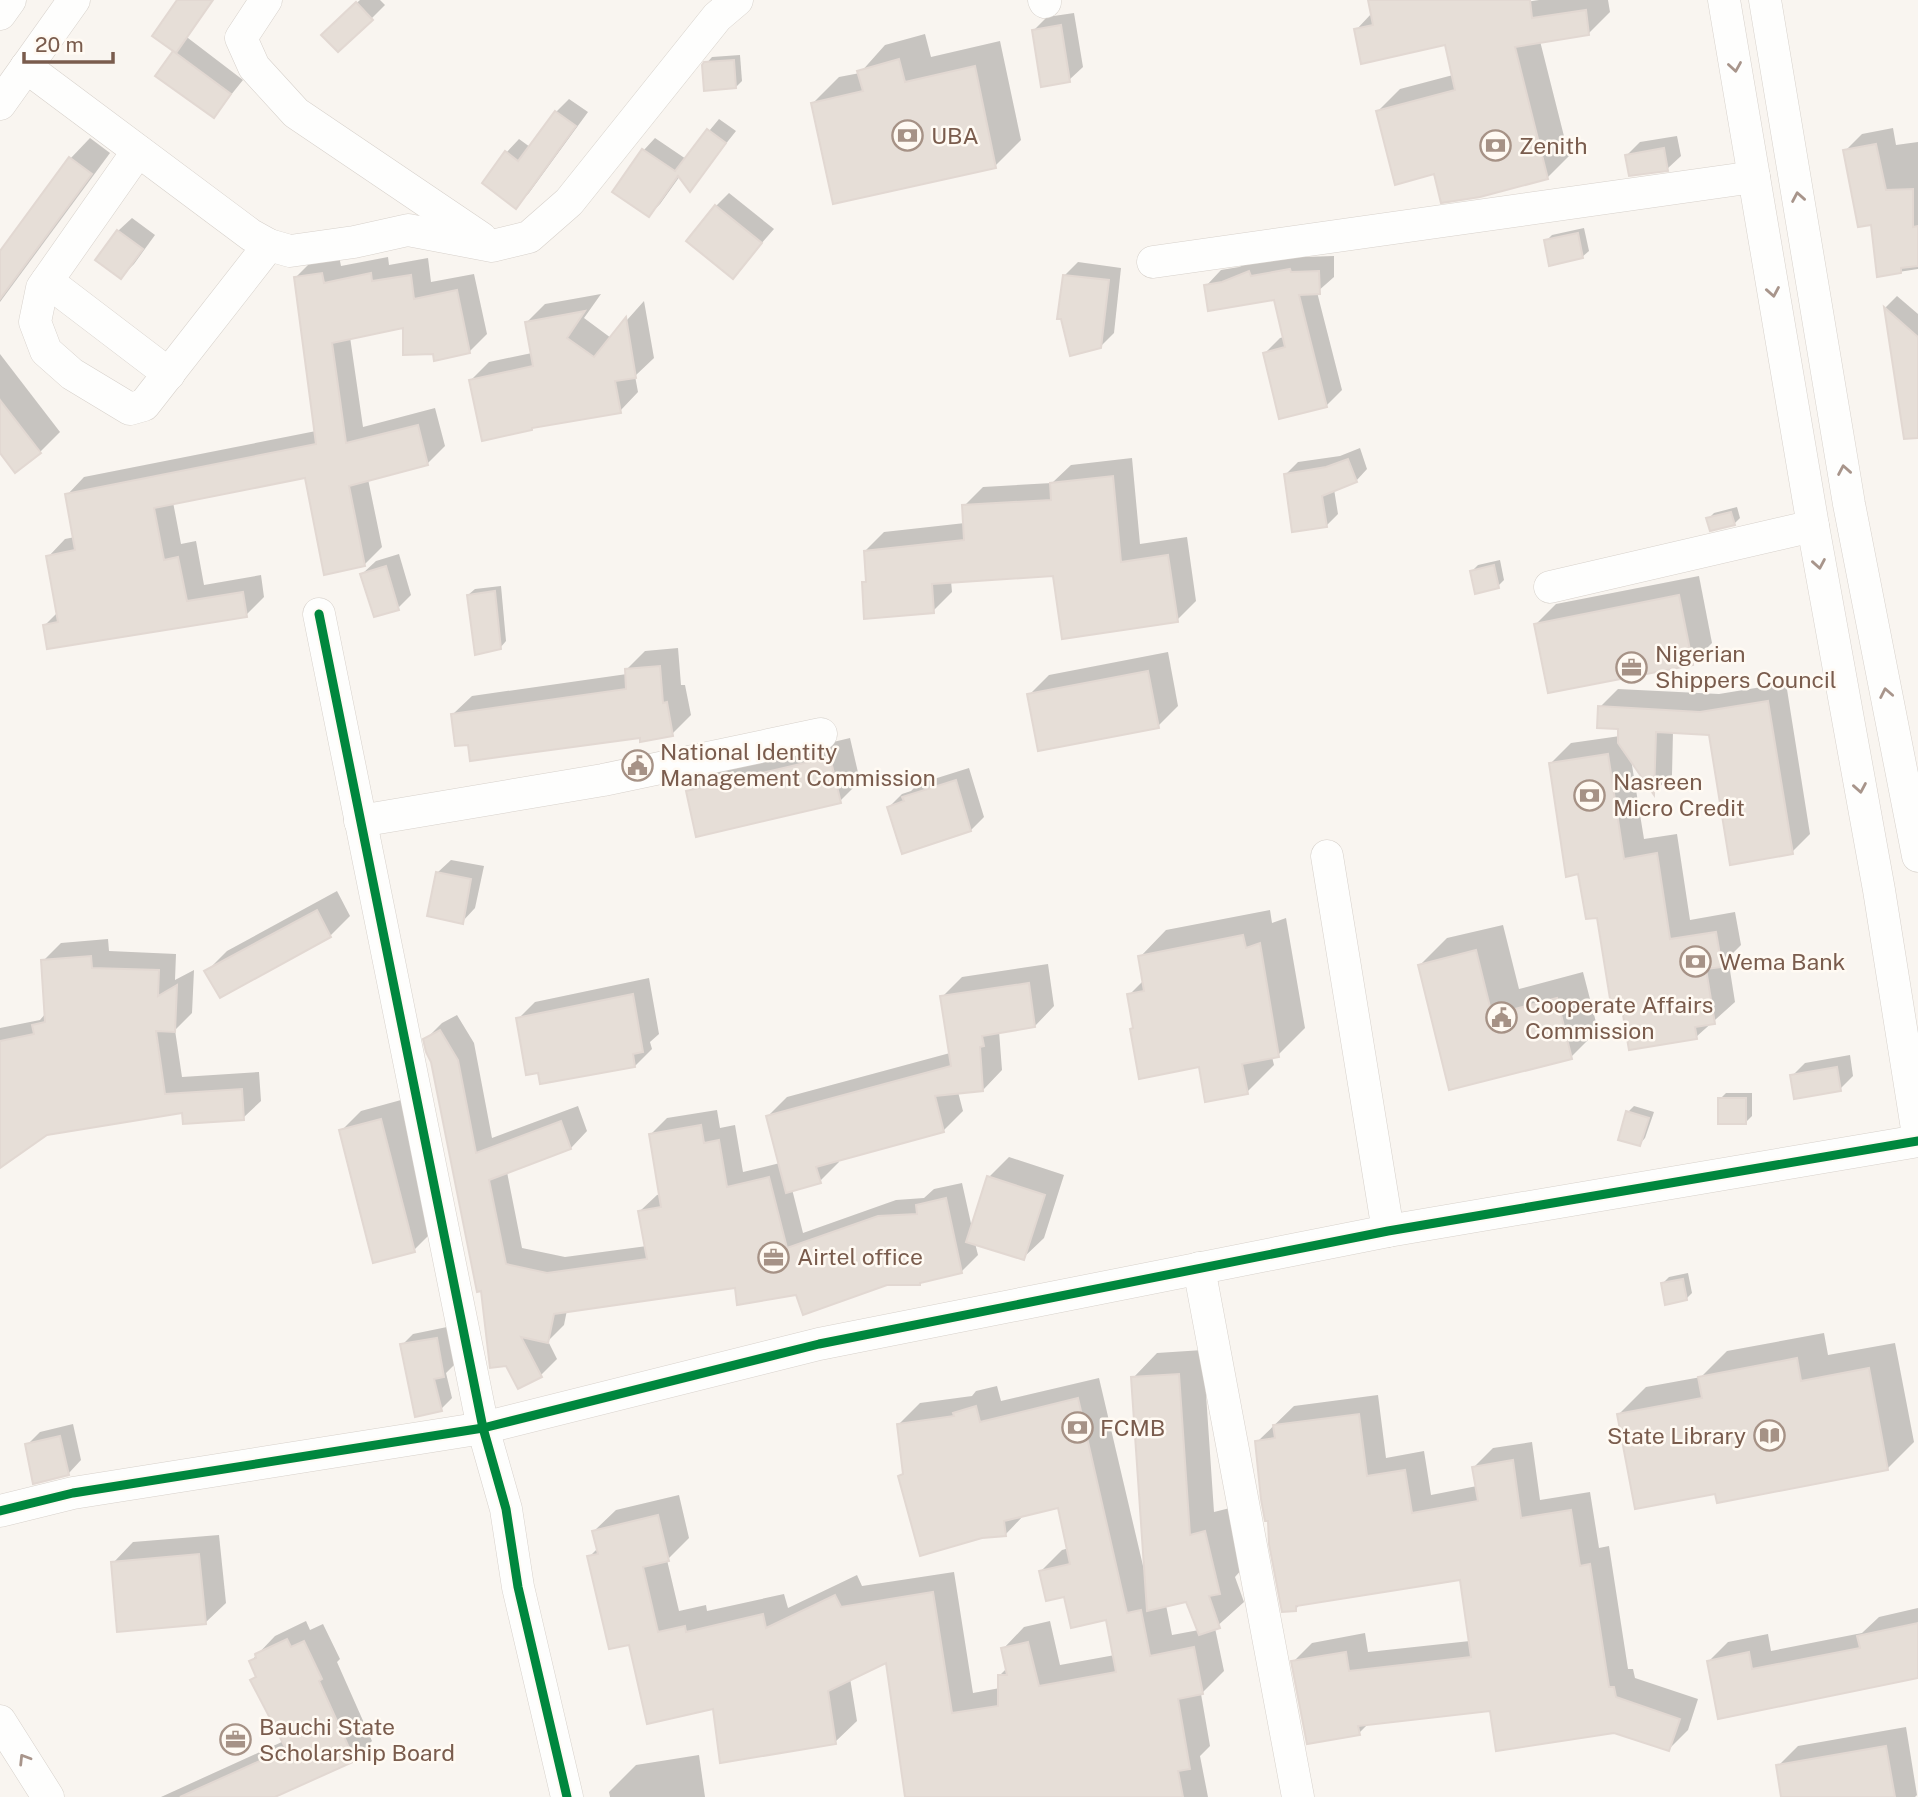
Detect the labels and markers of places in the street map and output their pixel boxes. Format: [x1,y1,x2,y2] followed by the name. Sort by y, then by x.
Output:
[891,119,925,153] bank icon: UBA
[931,122,979,149] place label: UBA
[1479,129,1513,163] bank icon: Zenith
[1519,132,1588,159] place label: Zenith
[1655,640,1837,693] place label: Nigerian Shippers Council
[1615,650,1649,684] office icon: Nigerian Shippers Council
[660,738,936,791] place label: National Identity Management Commission
[620,748,654,782] public building icon: National Identity Management Commission
[1613,768,1745,821] place label: Nasreen Micro Credit
[1573,778,1607,812] bank icon: Nasreen Micro Credit
[1679,945,1713,979] bank icon: Wema Bank
[1719,948,1845,975] place label: Wema Bank
[1525,991,1713,1044] place label: Cooperate Affairs Commission
[1485,1001,1519,1035] public building icon: Cooperate Affairs Commission
[757,1240,791,1274] office icon: Airtel office
[797,1243,923,1270] place label: Airtel office
[1060,1411,1094,1445] bank icon: FCMB
[1100,1414,1165,1441] place label: FCMB
[1752,1419,1786,1453] library icon: State Library
[1607,1422,1746,1449] place label: State Library
[259,1713,455,1766] place label: Bauchi State Scholarship Board
[219,1723,253,1757] office icon: Bauchi State Scholarship Board

